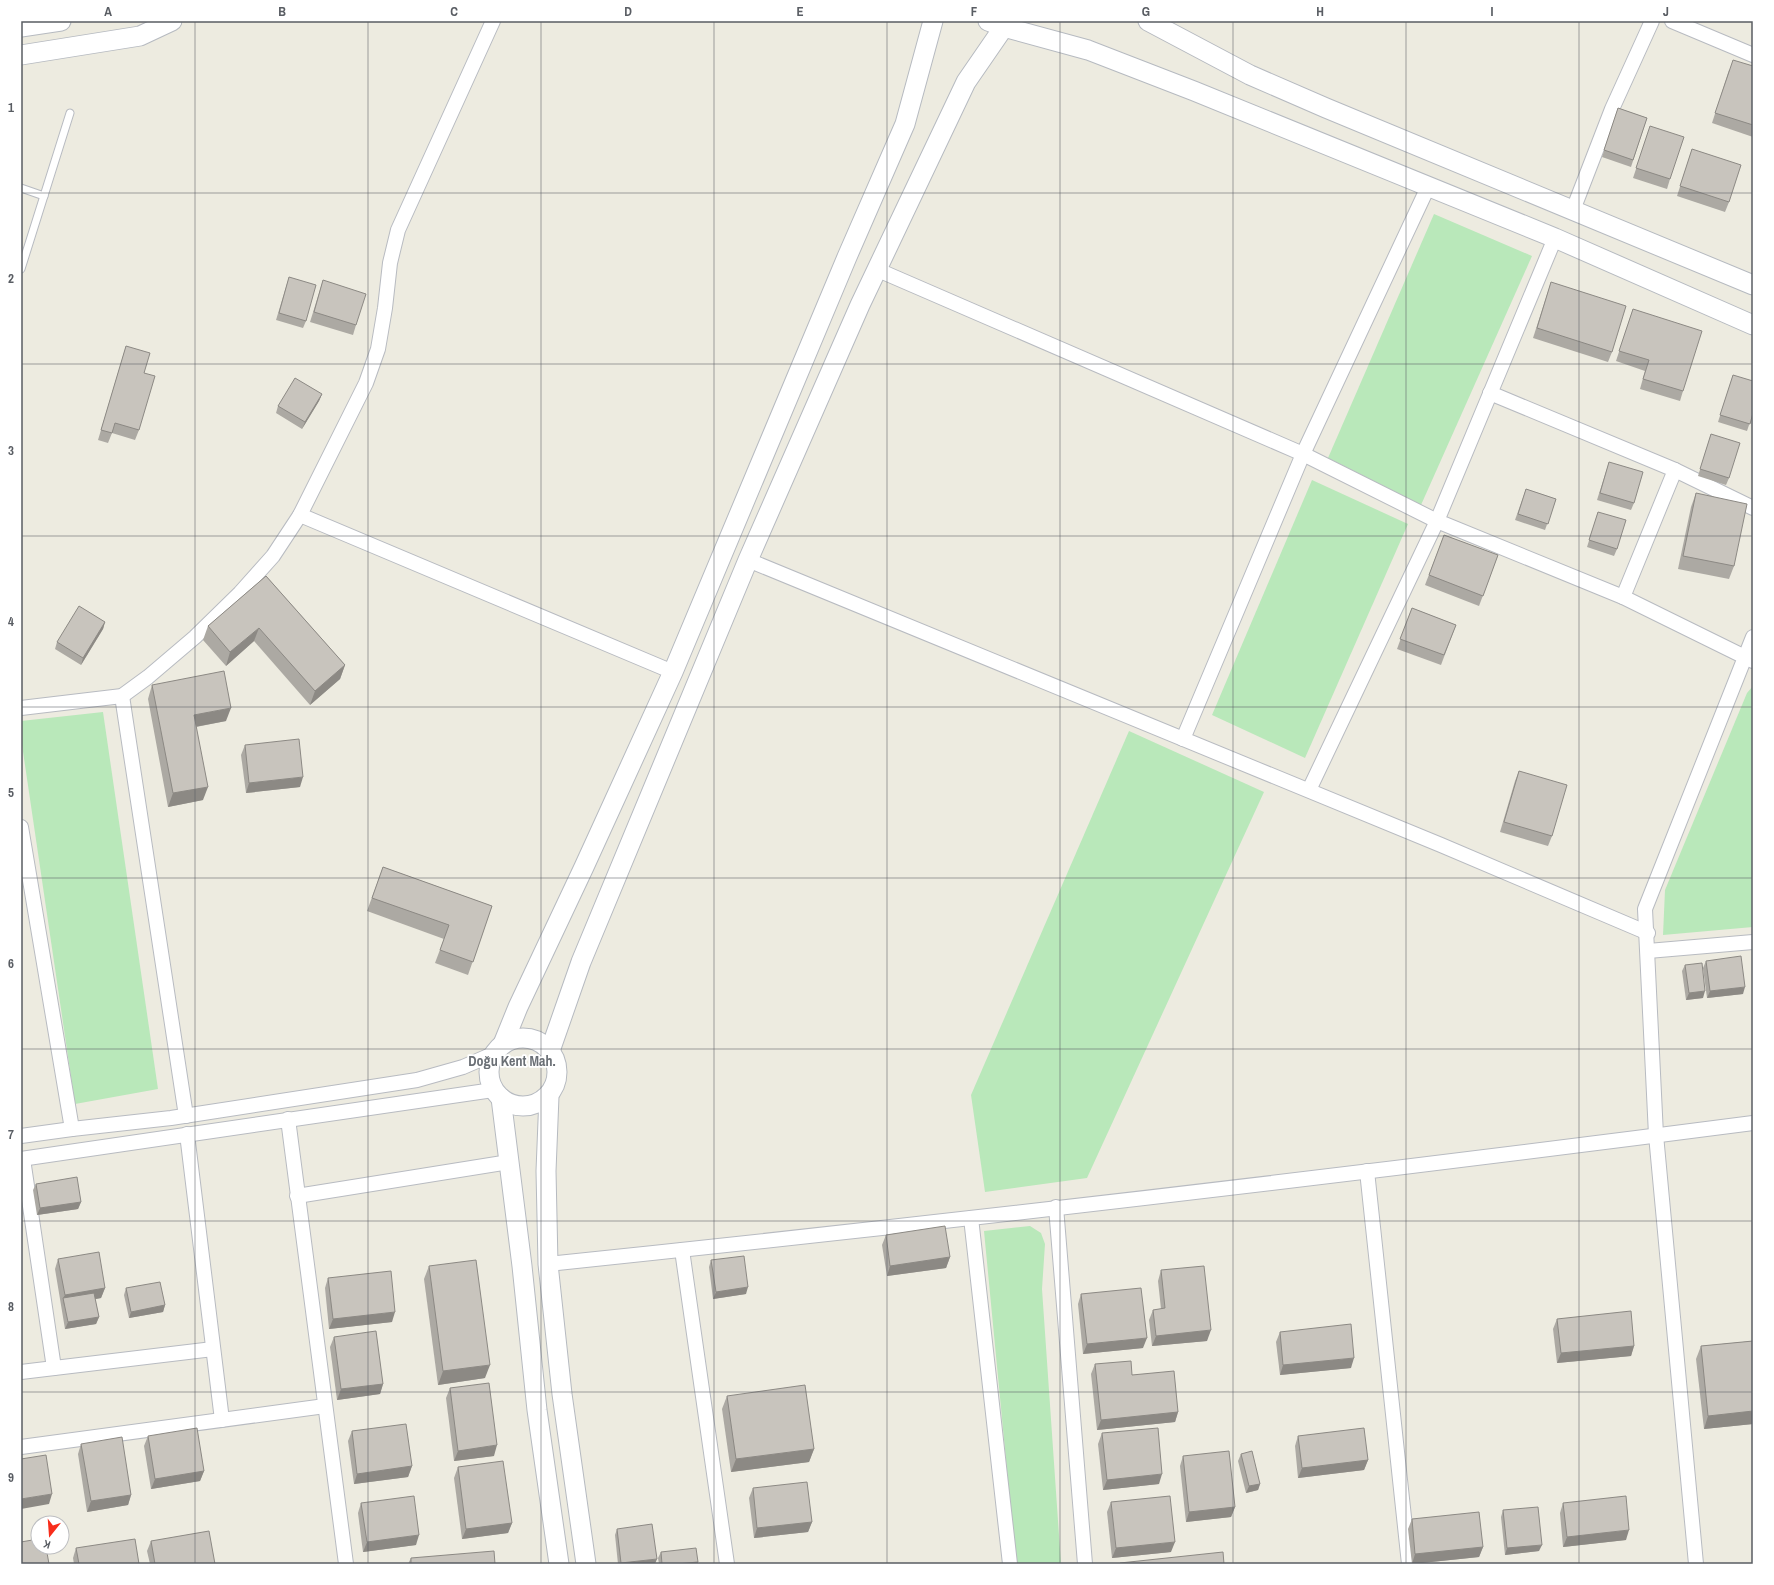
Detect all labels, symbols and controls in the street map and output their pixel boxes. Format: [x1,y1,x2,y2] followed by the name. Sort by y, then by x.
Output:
[104,3,112,20] text: A
[278,3,286,20] text: B
[450,3,458,20] text: C
[624,3,632,20] text: D
[796,3,804,20] text: E
[971,3,978,20] text: F
[1142,3,1150,20] text: G
[1316,3,1324,20] text: H
[1491,3,1494,20] text: I
[1663,3,1669,20] text: J
[8,99,14,116] text: 1
[8,270,14,287] text: 2
[8,442,14,459] text: 3
[8,613,14,630] text: 4
[8,784,14,801] text: 5
[8,955,14,972] text: 6
[468,1052,556,1070] district label: Doğu Kent Mah.
[8,1126,14,1143] text: 7
[8,1298,14,1315] text: 8
[8,1469,14,1486] text: 9
[30,1515,70,1555] north arrow
[41,1537,52,1552] text: K

